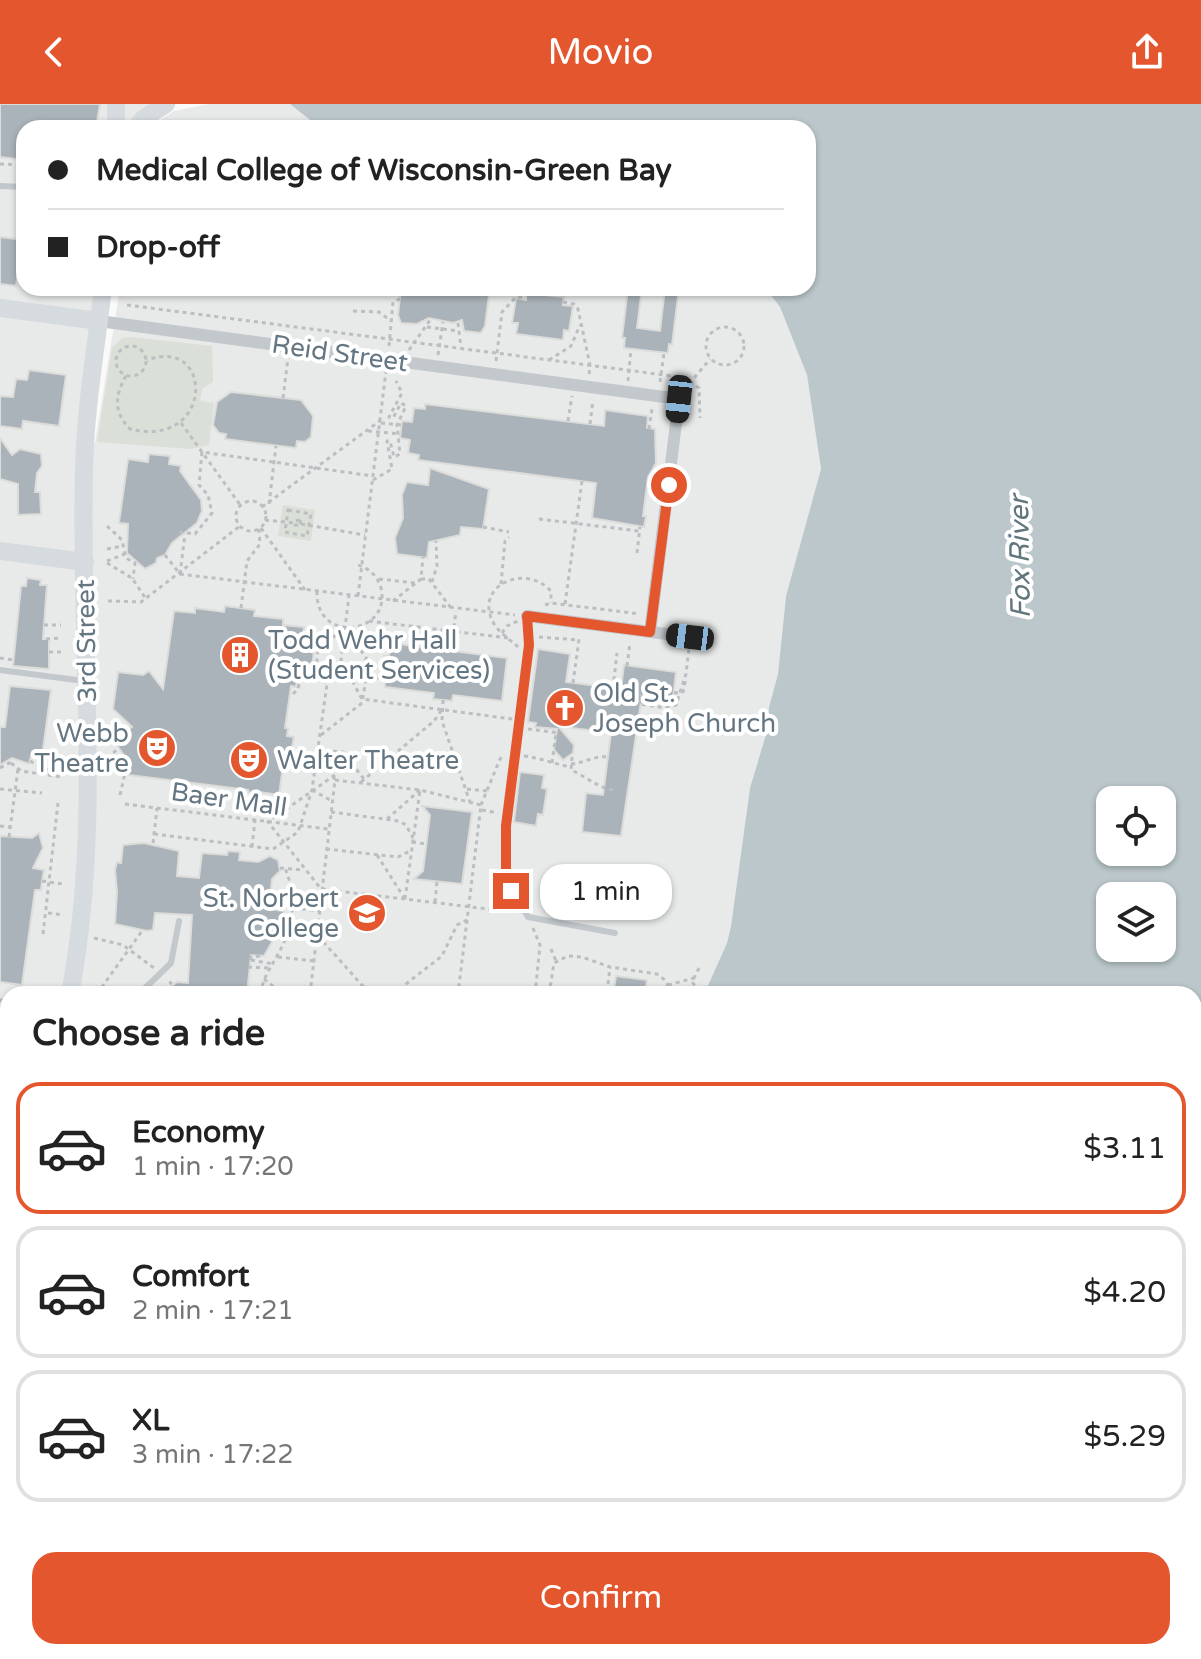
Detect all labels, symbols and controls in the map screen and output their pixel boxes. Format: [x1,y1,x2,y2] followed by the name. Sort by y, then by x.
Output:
[32,30,76,74] icon: back
[1125,30,1169,74] icon: share
[548,31,653,74] text: Movio
[96,152,672,189] text: Medical College of Wisconsin-Green Bay
[96,229,220,266] text: Drop-off
[270,329,410,378] street label: Reid Street
[665,374,693,424] car
[651,467,687,503] route start
[1002,492,1038,619] water label: Fox River
[70,579,103,703] street label: 3rd Street
[665,622,715,652] car
[268,625,490,686] place label: Todd Wehr Hall (Student Services)
[219,634,261,676] building icon: Todd Wehr Hall (Student Services)
[593,678,776,739] place label: Old St. Joseph Church
[544,687,586,729] church icon: Old St. Joseph Church
[34,718,129,779] place label: Webb Theatre
[136,727,178,769] theatre icon: Webb Theatre
[228,739,270,781] theatre icon: Walter Theatre
[277,745,459,776] place label: Walter Theatre
[169,776,289,823] street label: Baer Mall
[1096,786,1176,962] map controls
[1096,786,1176,866] button: locate
[539,863,671,919] callout: 1 min
[493,873,529,909] route end
[571,876,641,907] text: 1 min
[1096,882,1176,962] button: layers
[203,883,339,944] place label: St. Norbert College
[346,892,388,934] school or university icon: St. Norbert College
[32,1012,265,1055] text: Choose a ride
[36,1112,108,1184] icon: car
[132,1114,265,1151] text: Economy
[1083,1130,1166,1167] text: $3.11
[132,1151,294,1182] text: 1 min · 17:20
[36,1256,108,1328] icon: car
[132,1258,250,1295] text: Comfort
[1083,1274,1166,1311] text: $4.20
[132,1295,294,1326] text: 2 min · 17:21
[36,1400,108,1472] icon: car
[132,1402,169,1439] text: XL
[1084,1418,1166,1455] text: $5.29
[132,1439,294,1470] text: 3 min · 17:22
[32,1552,1170,1644] button: Confirm

